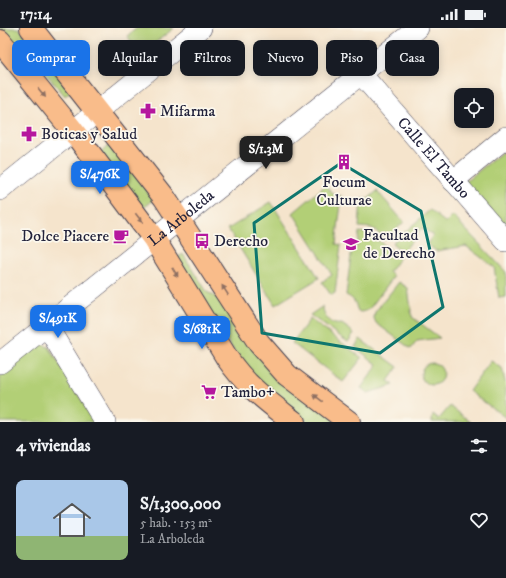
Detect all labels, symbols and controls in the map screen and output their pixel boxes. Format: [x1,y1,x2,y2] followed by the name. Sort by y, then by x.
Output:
[20,5,51,24] text: 17:14
[12,40,90,76] chip: Comprar
[98,40,172,76] chip: Alquilar
[180,40,245,76] chip: Filtros
[253,40,318,76] chip: Nuevo
[326,40,377,76] chip: Piso
[385,40,439,76] chip: Casa
[38,87,47,98] one-way arrow
[454,88,494,128] map controls
[454,88,494,128] button: locate
[160,101,216,121] place label: Mifarma
[139,102,157,120] pharmacy icon: Mifarma
[393,113,475,203] street label: Calle El Tambo
[41,124,137,144] place label: Boticas y Salud
[20,125,38,143] pharmacy icon: Boticas y Salud
[233,136,299,170] pin: S/1.3M
[249,141,283,157] text: S/1.3M
[335,153,353,171] building icon: Focum Culturae
[67,161,133,195] pin: S/476K
[80,166,120,182] text: S/476K
[316,172,372,210] place label: Focum Culturae
[144,185,218,251] street label: La Arboleda
[135,213,143,224] one-way arrow
[363,225,435,263] place label: Facultad de Derecho
[21,226,109,246] place label: Dolce Piacere
[112,227,130,245] cafe icon: Dolce Piacere
[214,231,268,251] place label: Derecho
[193,232,211,250] bus stop icon: Derecho
[342,235,360,253] school or university icon: Facultad de Derecho
[171,266,178,278] one-way arrow
[222,284,229,296] one-way arrow
[25,305,91,339] pin: S/491K
[39,310,77,326] text: S/491K
[169,316,235,350] pin: S/681K
[183,321,221,337] text: S/681K
[221,382,275,402] place label: Tambo+
[200,383,218,401] supermarket icon: Tambo+
[313,394,324,403] one-way arrow
[16,435,90,457] text: 4 viviendas
[468,435,490,457] icon: filters
[140,493,221,515] text: S/1,300,000
[48,496,96,544] icon: home
[468,509,490,531] icon: heart
[140,515,212,531] text: 5 hab. · 153 m²
[140,531,204,547] text: La Arboleda

